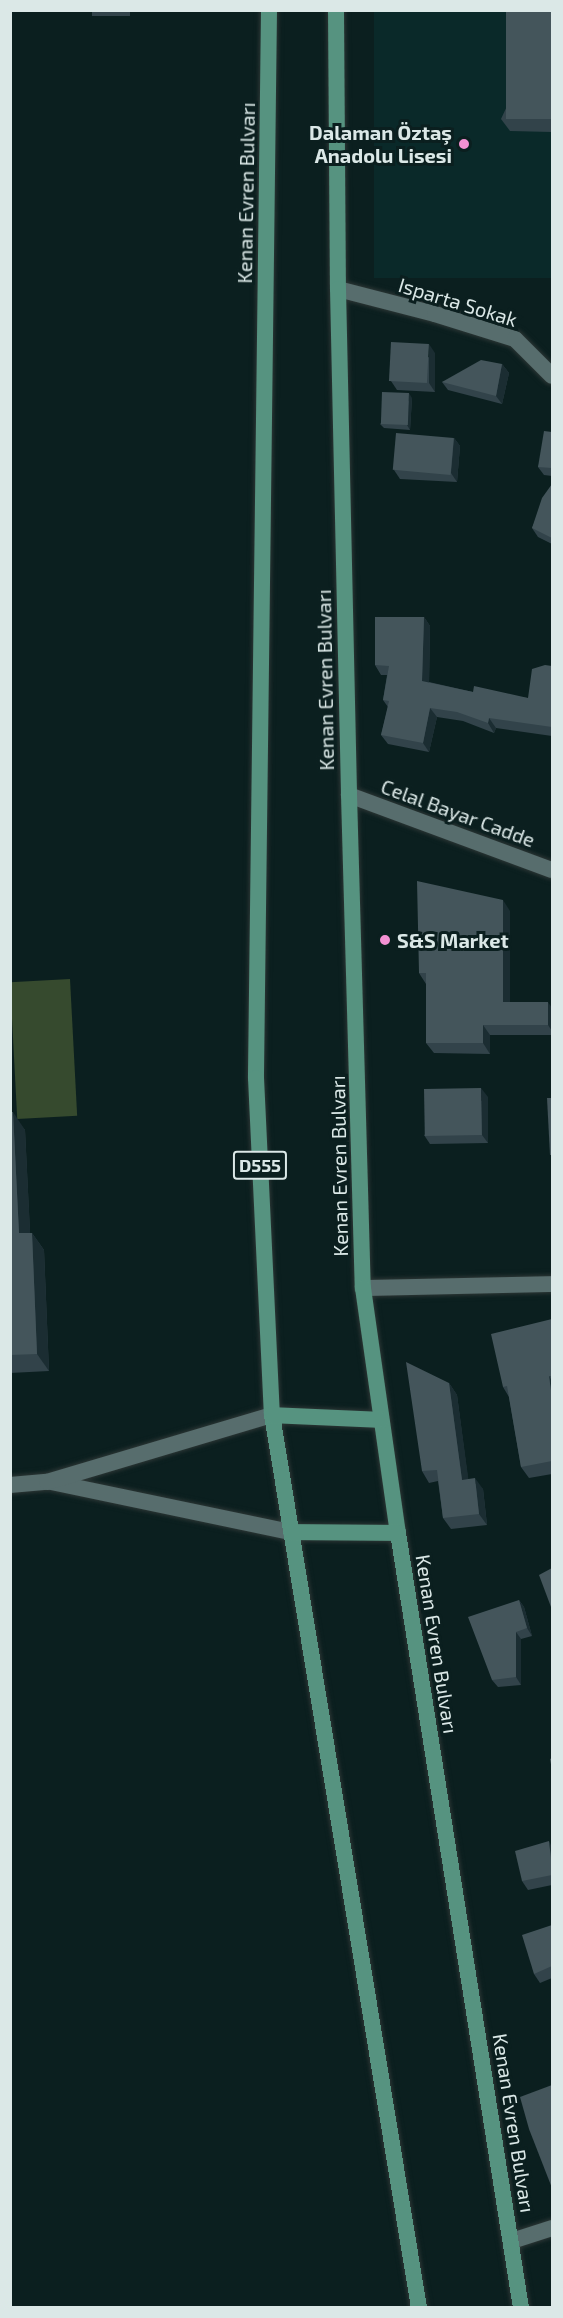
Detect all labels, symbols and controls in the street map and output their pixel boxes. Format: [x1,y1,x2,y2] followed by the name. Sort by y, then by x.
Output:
[232,102,260,284] street label: Kenan Evren Bulvarı
[309,120,452,167] place label: Dalaman Öztaş Anadolu Lisesi
[457,137,471,151] marker: Dalaman Öztaş Anadolu Lisesi
[396,273,520,331] street label: Isparta Sokak
[311,589,339,771] street label: Kenan Evren Bulvarı
[377,774,539,852] street label: Celal Bayar Cadde
[397,928,509,952] place label: S&S Market
[378,933,392,947] marker: S&S Market
[325,1075,353,1257] street label: Kenan Evren Bulvarı
[232,1150,288,1180] road number: D555
[411,1553,463,1735] street label: Kenan Evren Bulvarı
[488,2032,540,2214] street label: Kenan Evren Bulvarı

